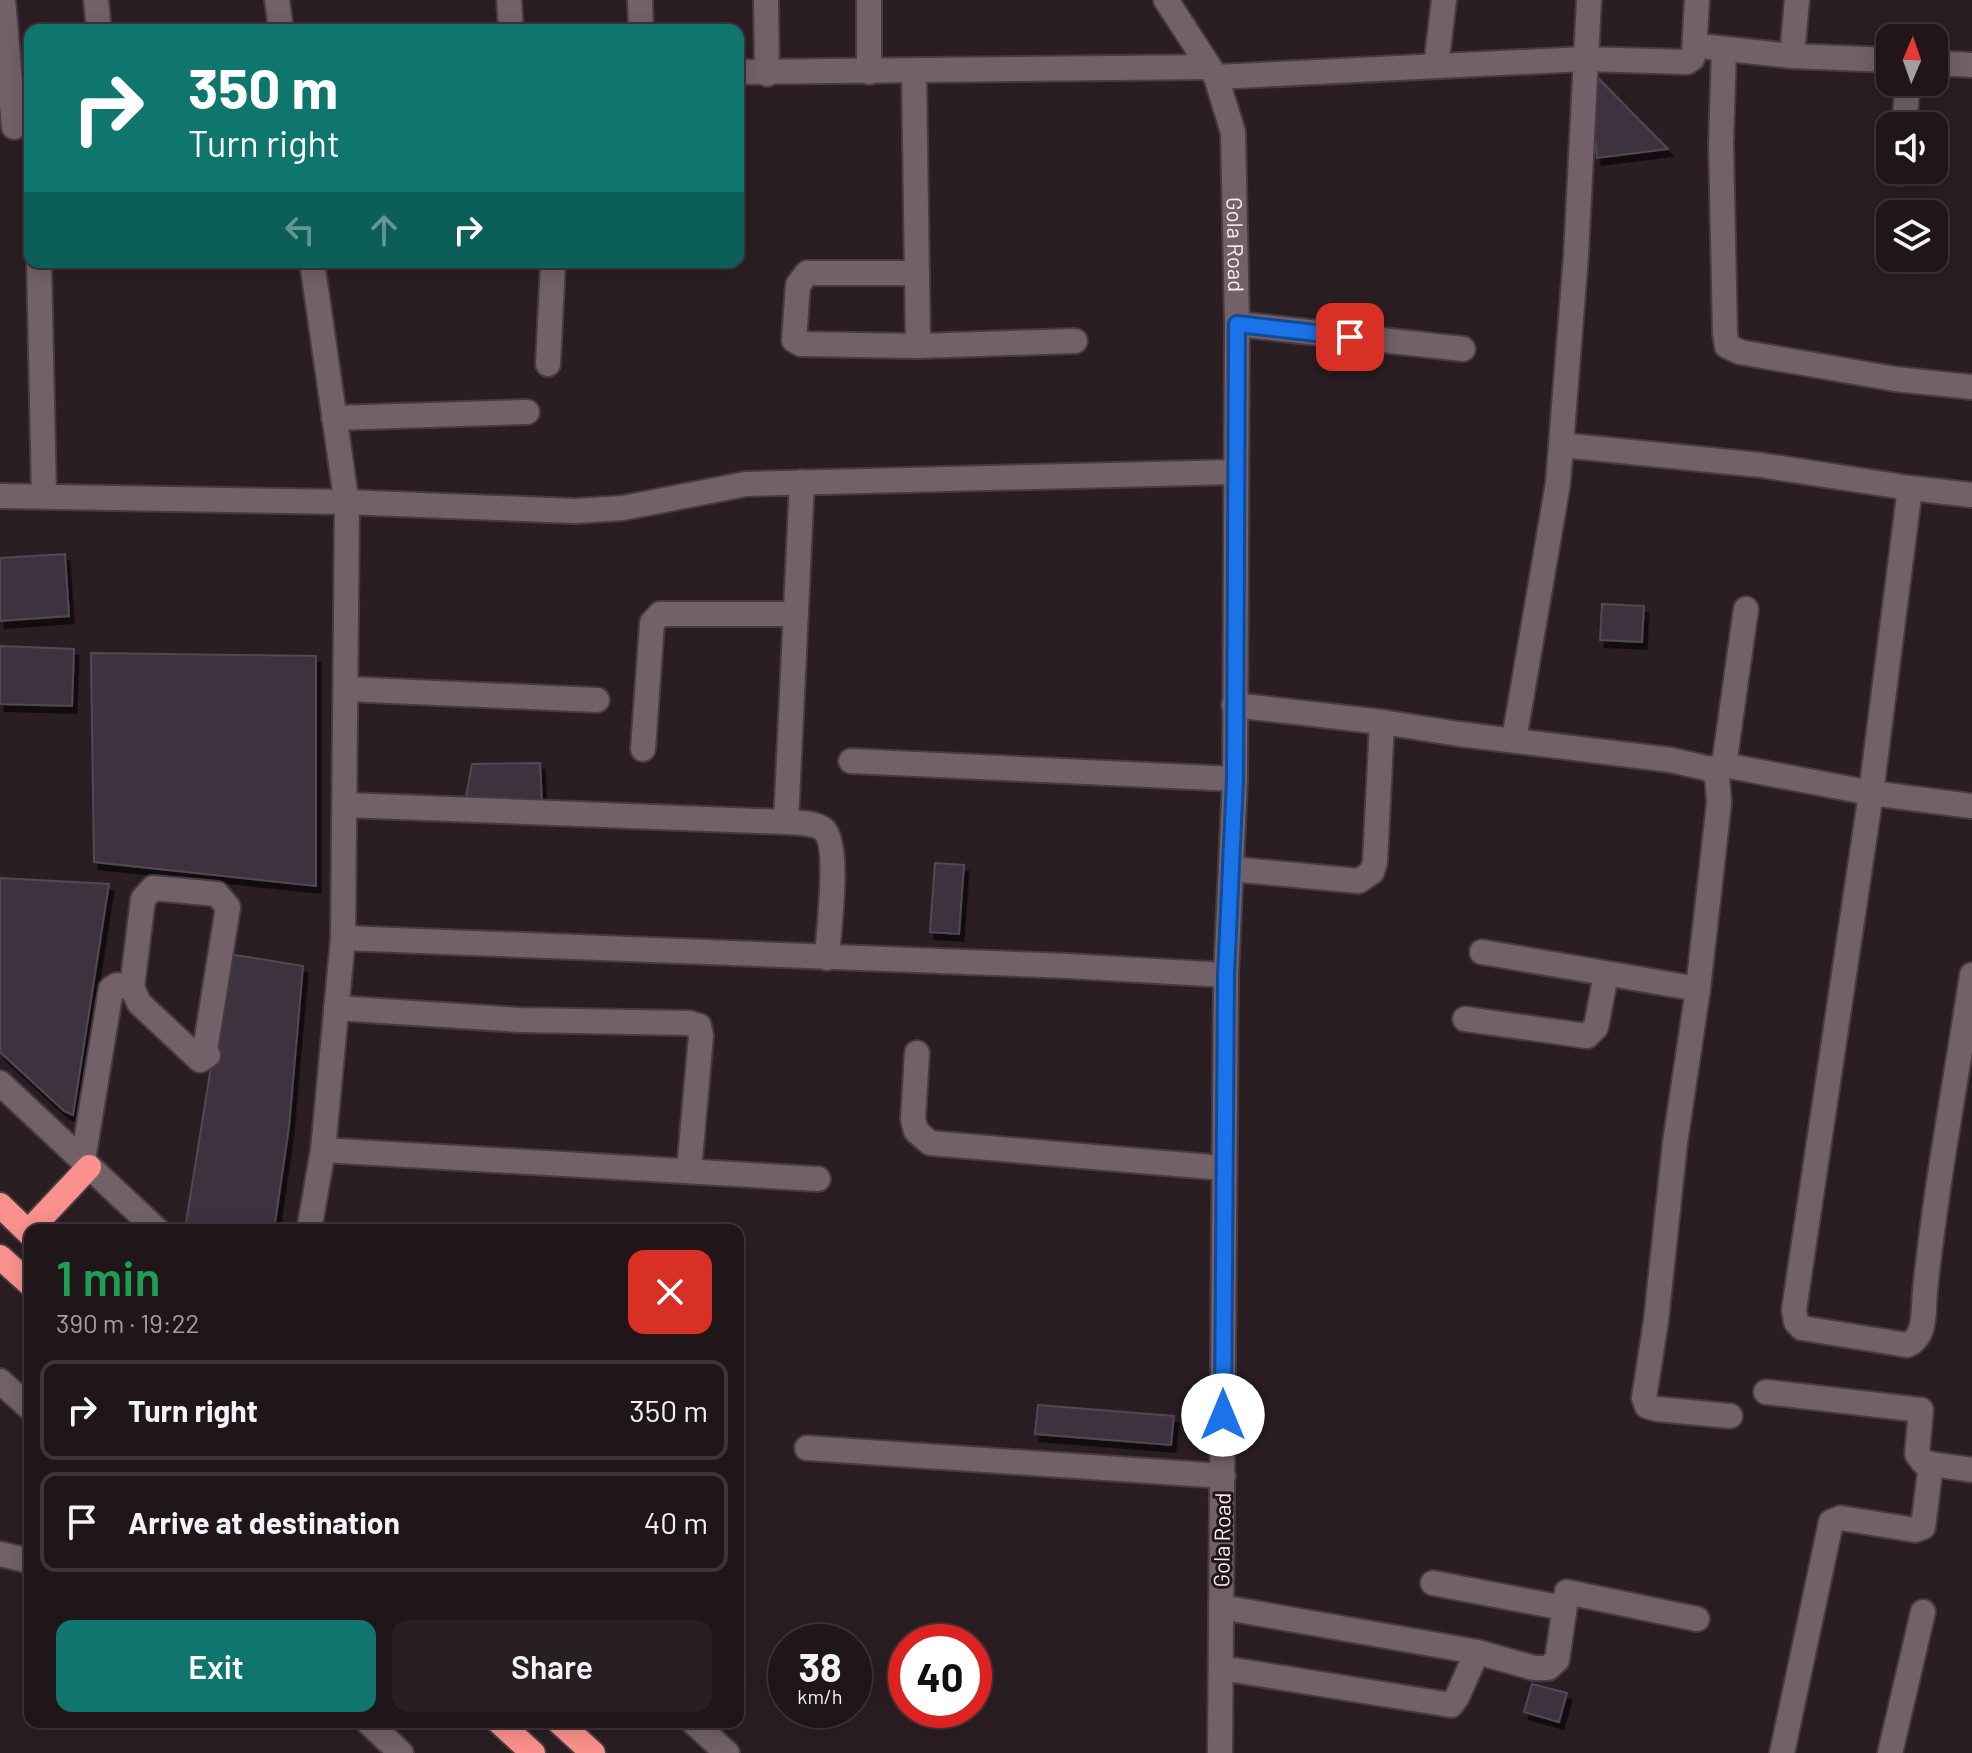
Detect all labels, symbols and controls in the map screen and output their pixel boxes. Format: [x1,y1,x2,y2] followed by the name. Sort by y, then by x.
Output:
[1876,24,1948,96] north arrow
[1876,24,1948,272] map controls
[188,53,338,120] text: 350 m
[56,56,160,160] icon: right
[1876,112,1948,184] button: sound
[188,121,340,164] text: Turn right
[1222,197,1250,292] street label: Gola Road
[1876,200,1948,272] button: layers
[278,208,322,252] icon: left
[362,208,406,252] icon: ahead
[446,208,490,252] icon: right
[1316,303,1384,371] pin
[1328,315,1372,359] icon: arrive
[56,1248,161,1306] text: 1 min
[628,1250,712,1334] button: close
[56,1307,200,1338] text: 390 m · 19:22
[1181,1373,1265,1457] position arrow
[60,1388,104,1432] icon: right
[128,1392,258,1428] text: Turn right
[629,1392,708,1428] text: 350 m
[1207,1492,1235,1588] street label: Gola Road
[60,1500,104,1544] icon: arrive
[128,1504,400,1540] text: Arrive at destination
[644,1504,708,1540] text: 40 m
[56,1620,376,1712] button: Exit
[392,1620,712,1712] button: Share
[888,1624,992,1728] speed limit sign: 40
[798,1642,842,1690] text: 38
[797,1684,843,1708] text: km/h

